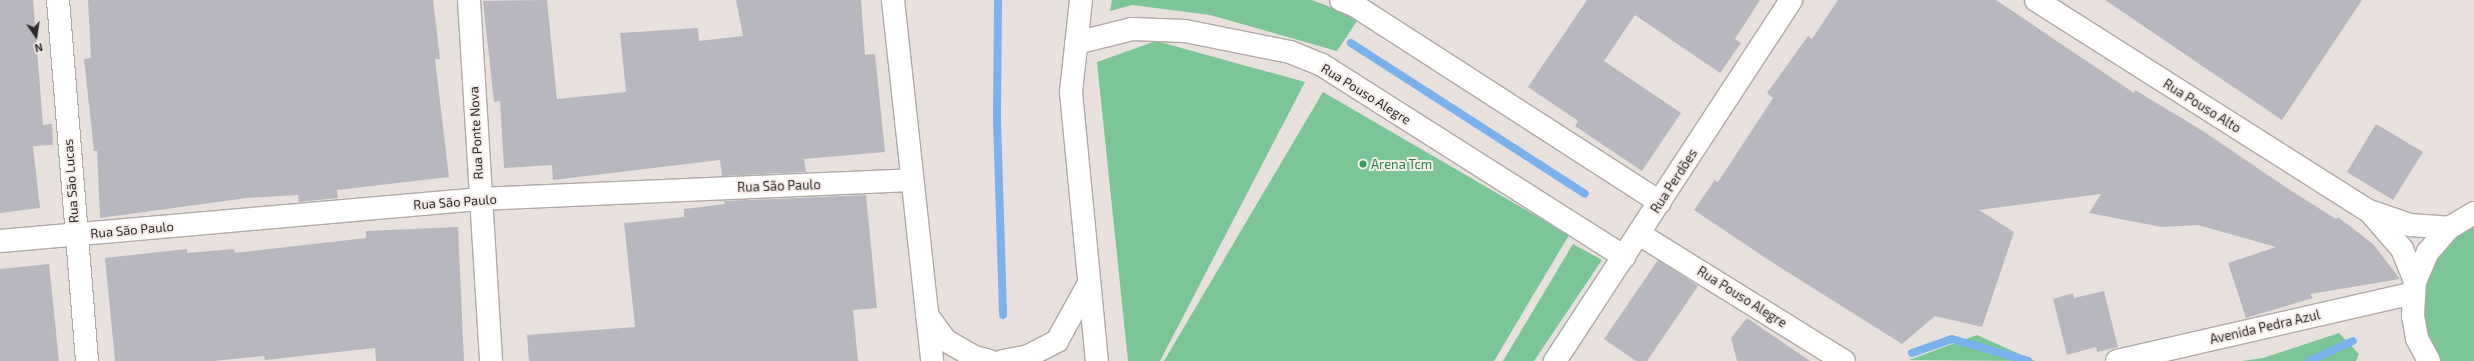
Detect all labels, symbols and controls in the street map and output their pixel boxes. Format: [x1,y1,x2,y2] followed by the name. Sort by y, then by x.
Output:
[16,16,56,56] north arrow
[33,41,44,55] text: N
[1318,60,1414,128] street label: Rua Pouso Alegre
[2160,76,2244,136] street label: Rua Pouso Alto
[466,86,486,180] street label: Rua Ponte Nova
[60,138,82,224] street label: Rua São Lucas
[1647,146,1701,216] street label: Rua Perdões
[1371,156,1433,172] place label: Arena Tcm
[1358,159,1368,169] marker: Arena Tcm
[737,177,821,195] street label: Rua São Paulo
[413,191,497,213] street label: Rua São Paulo
[90,219,174,241] street label: Rua São Paulo
[1694,263,1790,331] street label: Rua Pouso Alegre
[2208,307,2322,347] street label: Avenida Pedra Azul

